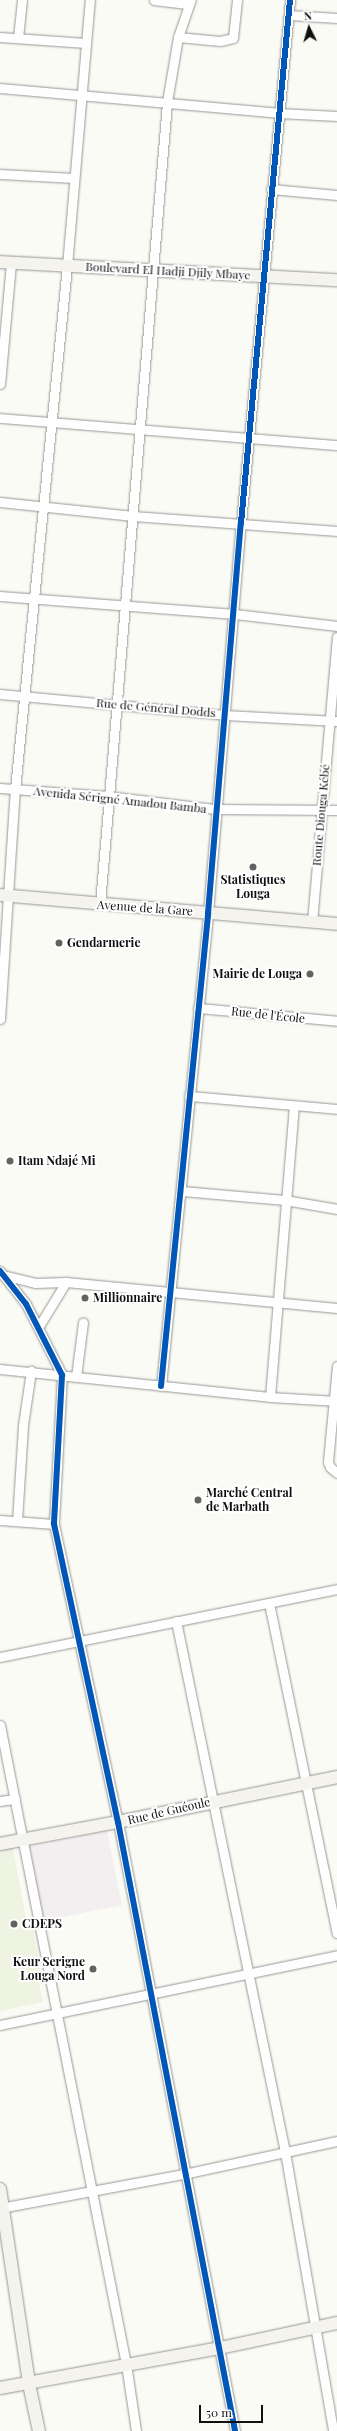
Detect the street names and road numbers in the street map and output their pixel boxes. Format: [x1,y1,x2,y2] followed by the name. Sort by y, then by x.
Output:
[85,259,251,283] street label: Boulevard El Hadji Djily Mbaye
[96,696,216,720] street label: Rue de Général Dodds
[309,763,333,867] street label: Route Diouga Kébé
[32,784,208,816] street label: Avenida Sérigné Amadou Bamba
[96,897,194,919] street label: Avenue de la Gare
[230,1004,306,1026] street label: Rue de l'École
[126,1795,212,1827] street label: Rue de Guéoule

